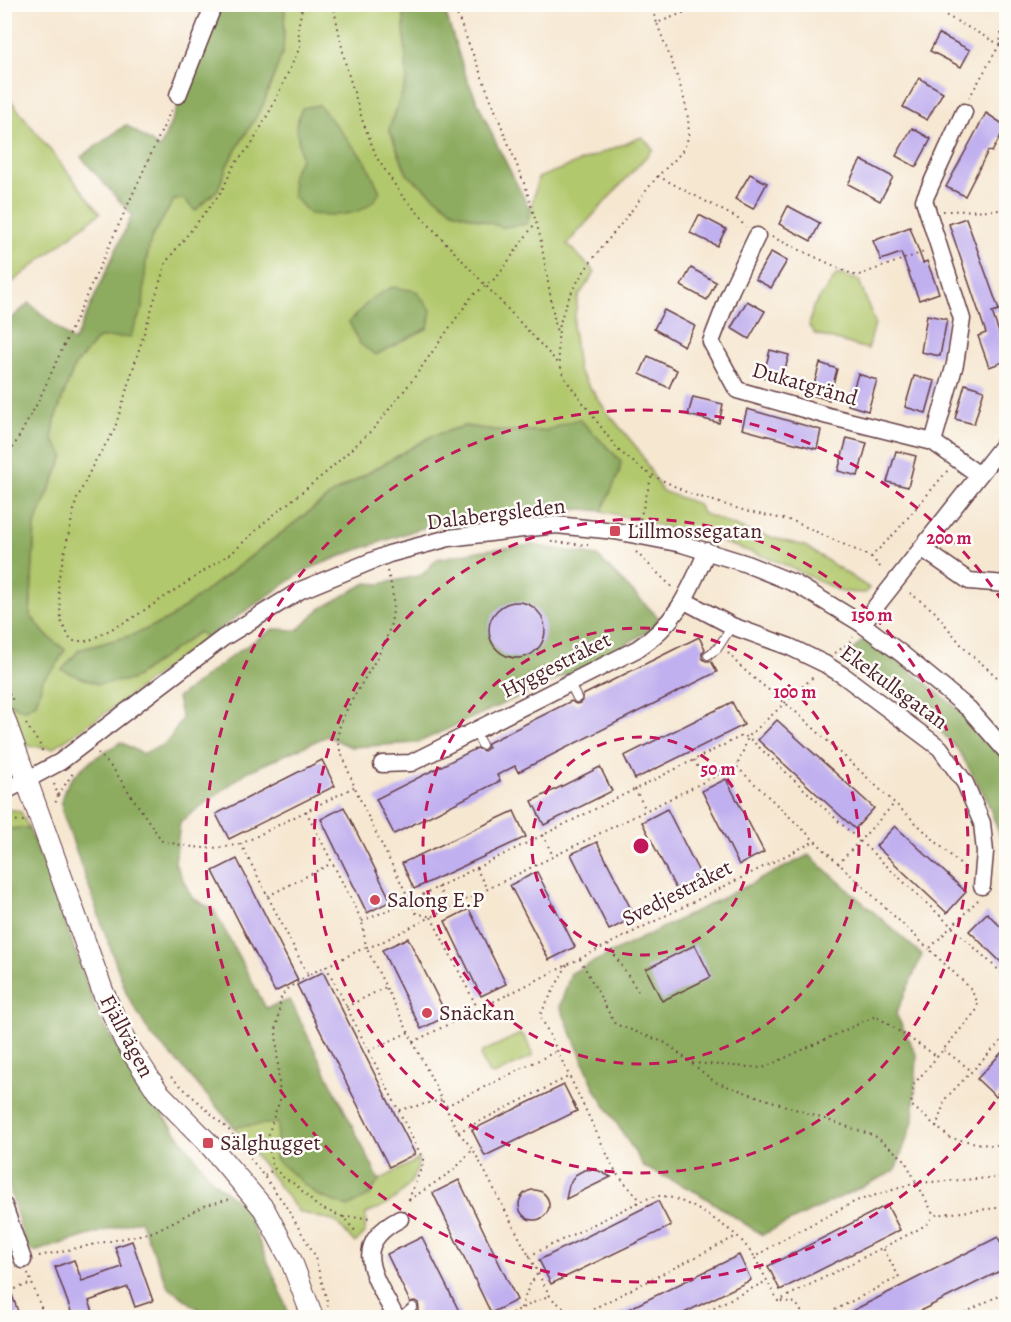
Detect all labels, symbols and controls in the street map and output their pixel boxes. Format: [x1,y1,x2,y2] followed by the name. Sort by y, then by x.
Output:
[749,355,862,413] street label: Dukatgränd
[425,491,567,537] street label: Dalabergsleden
[627,516,762,546] place label: Lillmossegatan
[608,524,622,538] marker: Lillmossegatan
[926,526,972,550] text: 200 m
[851,603,893,627] text: 150 m
[496,625,616,705] street label: Hyggestråket
[834,638,954,736] street label: Ekekullsgatan
[774,680,816,704] text: 100 m
[701,757,735,781] text: 50 m
[631,836,651,856] centre of rings
[617,852,737,934] street label: Svedjestråket
[387,885,484,915] place label: Salong E.P
[368,893,382,907] marker: Salong E.P
[93,989,161,1083] street label: Fjällvägen
[439,998,515,1028] place label: Snäckan
[420,1006,434,1020] marker: Snäckan
[220,1128,321,1158] place label: Sälghugget
[201,1136,215,1150] marker: Sälghugget

